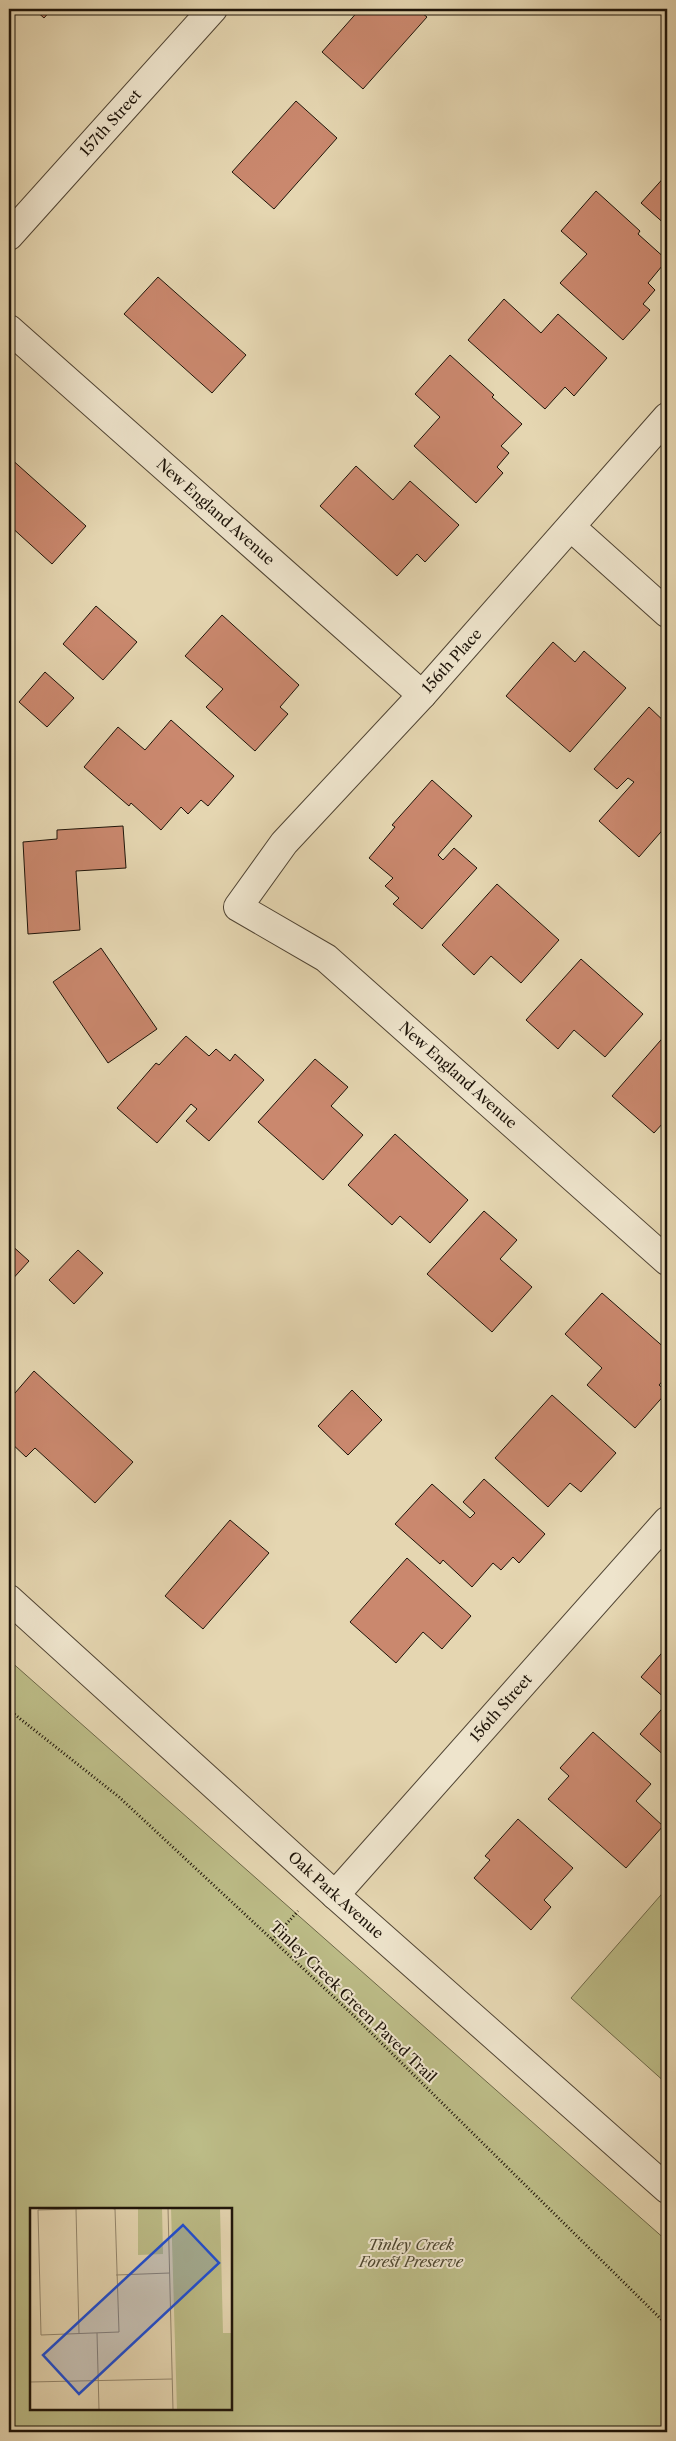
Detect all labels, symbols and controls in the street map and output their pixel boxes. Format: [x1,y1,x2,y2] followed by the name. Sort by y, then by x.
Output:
[75,85,146,160] street label: 157th Street
[153,454,279,569] street label: New England Avenue
[418,624,486,697] street label: 156th Place
[395,1018,521,1132] street label: New England Avenue
[465,1669,536,1746] street label: 156th Street
[284,1847,388,1943] street label: Oak Park Avenue
[266,1917,441,2087] street label: Tinley Creek Green Paved Trail
[30,2208,232,2411] inset map
[358,2235,464,2271] park label: Tinley Creek Forest Preserve

